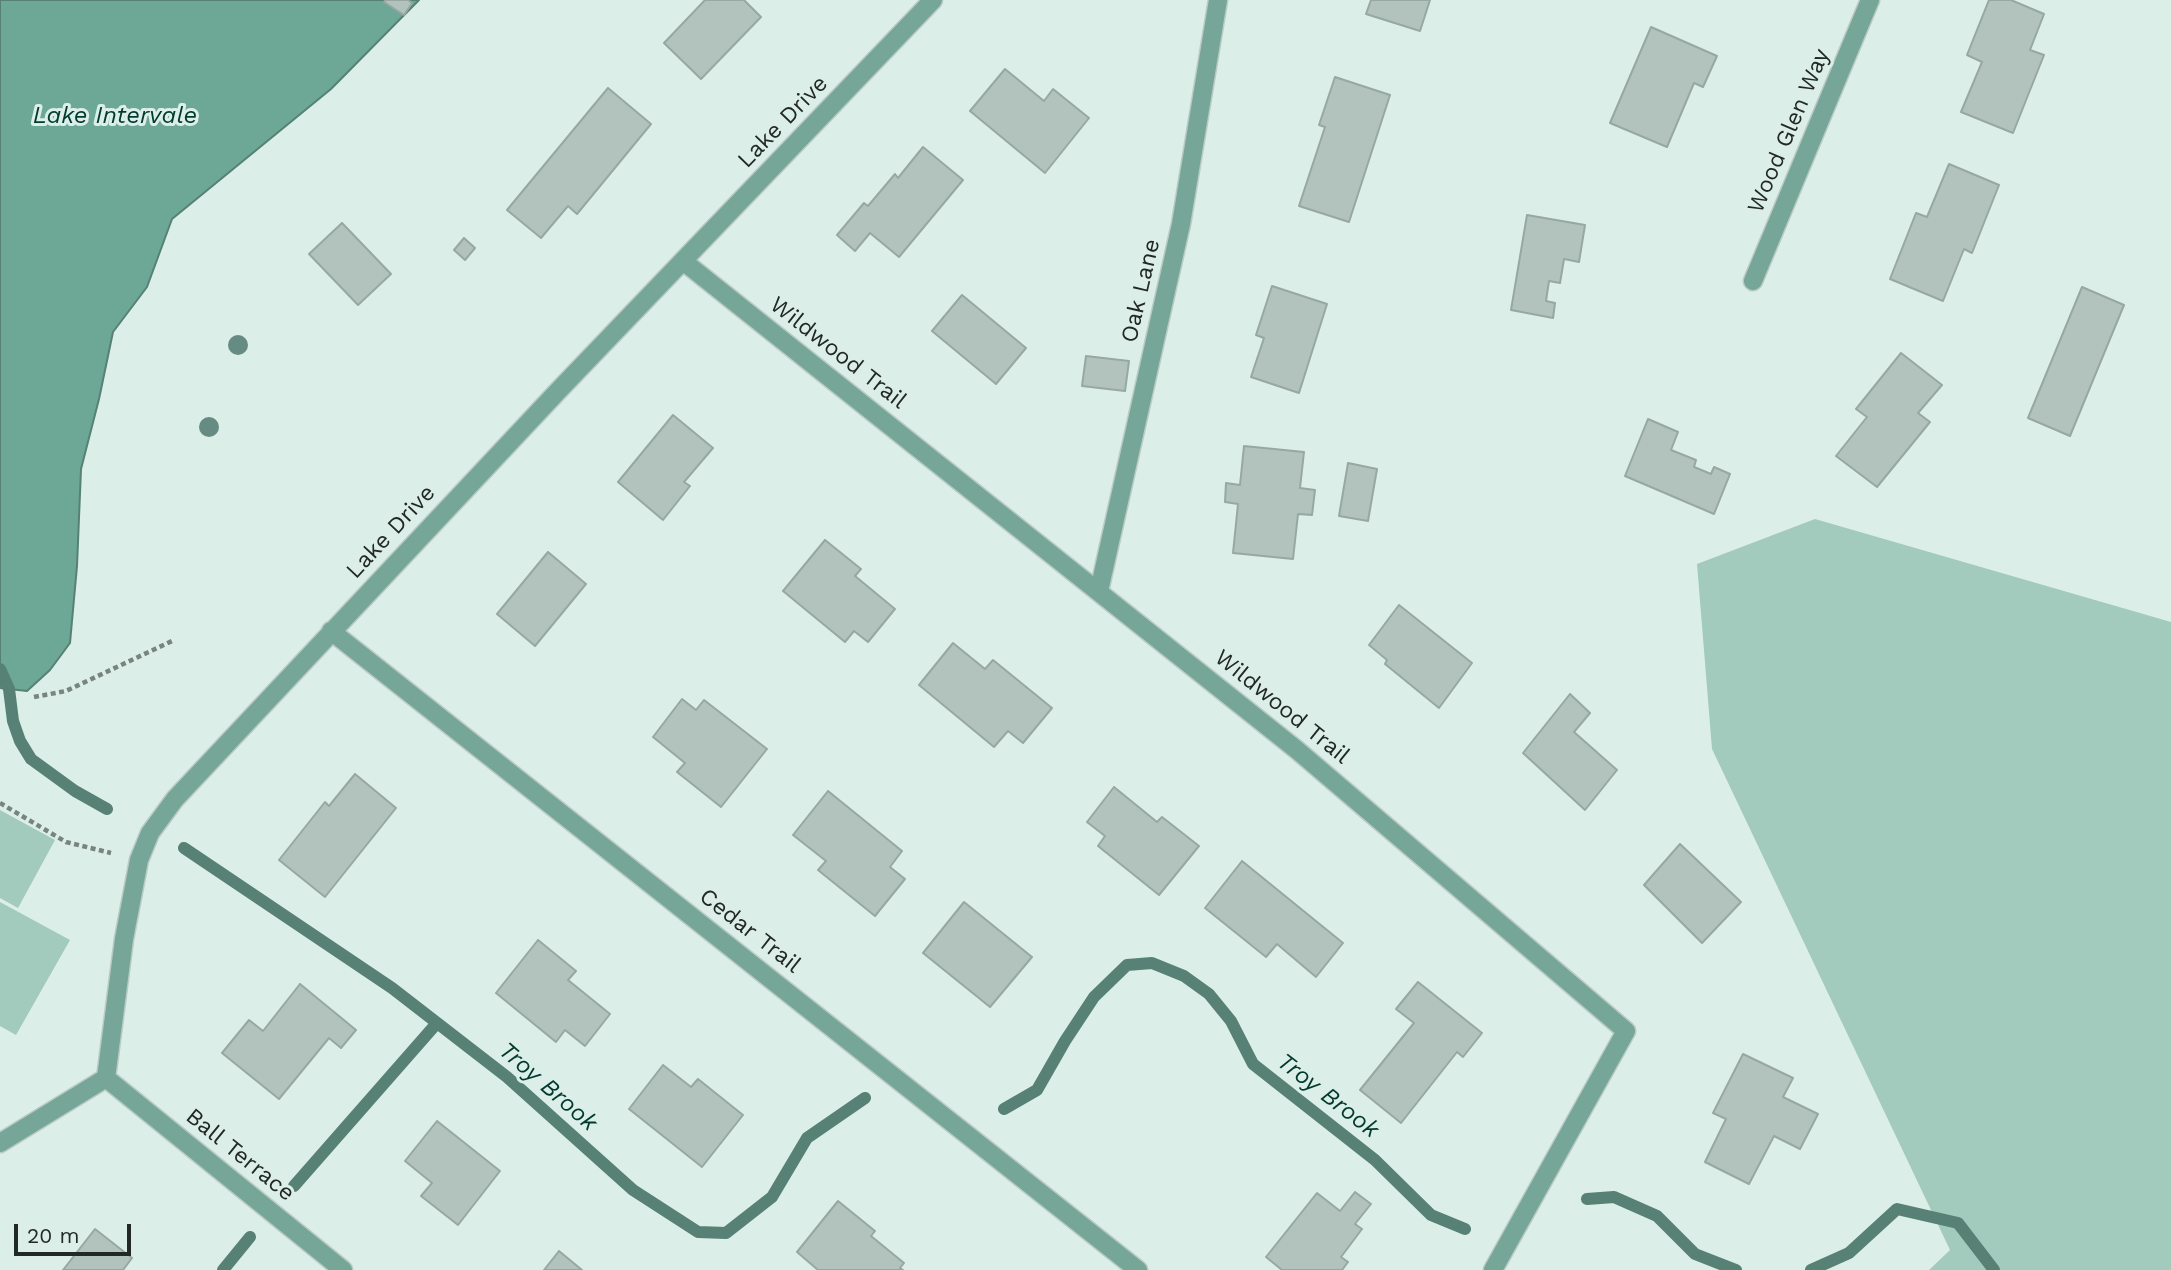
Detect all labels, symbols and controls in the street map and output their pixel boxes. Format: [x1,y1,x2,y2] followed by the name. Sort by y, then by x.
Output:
[1742,45,1836,217] street label: Wood Glen Way
[732,70,834,174] street label: Lake Drive
[33,102,197,130] water label: Lake Intervale
[1116,237,1166,345] street label: Oak Lane
[764,291,912,415] street label: Wildwood Trail
[341,480,441,584] street label: Lake Drive
[1209,644,1355,770] street label: Wildwood Trail
[694,883,806,979] street label: Cedar Trail
[493,1036,603,1138] water label: Troy Brook
[1271,1047,1385,1145] water label: Troy Brook
[180,1103,300,1207] street label: Ball Terrace
[18,1210,135,1254] scale bar
[27,1223,79,1248] text: 20 m

